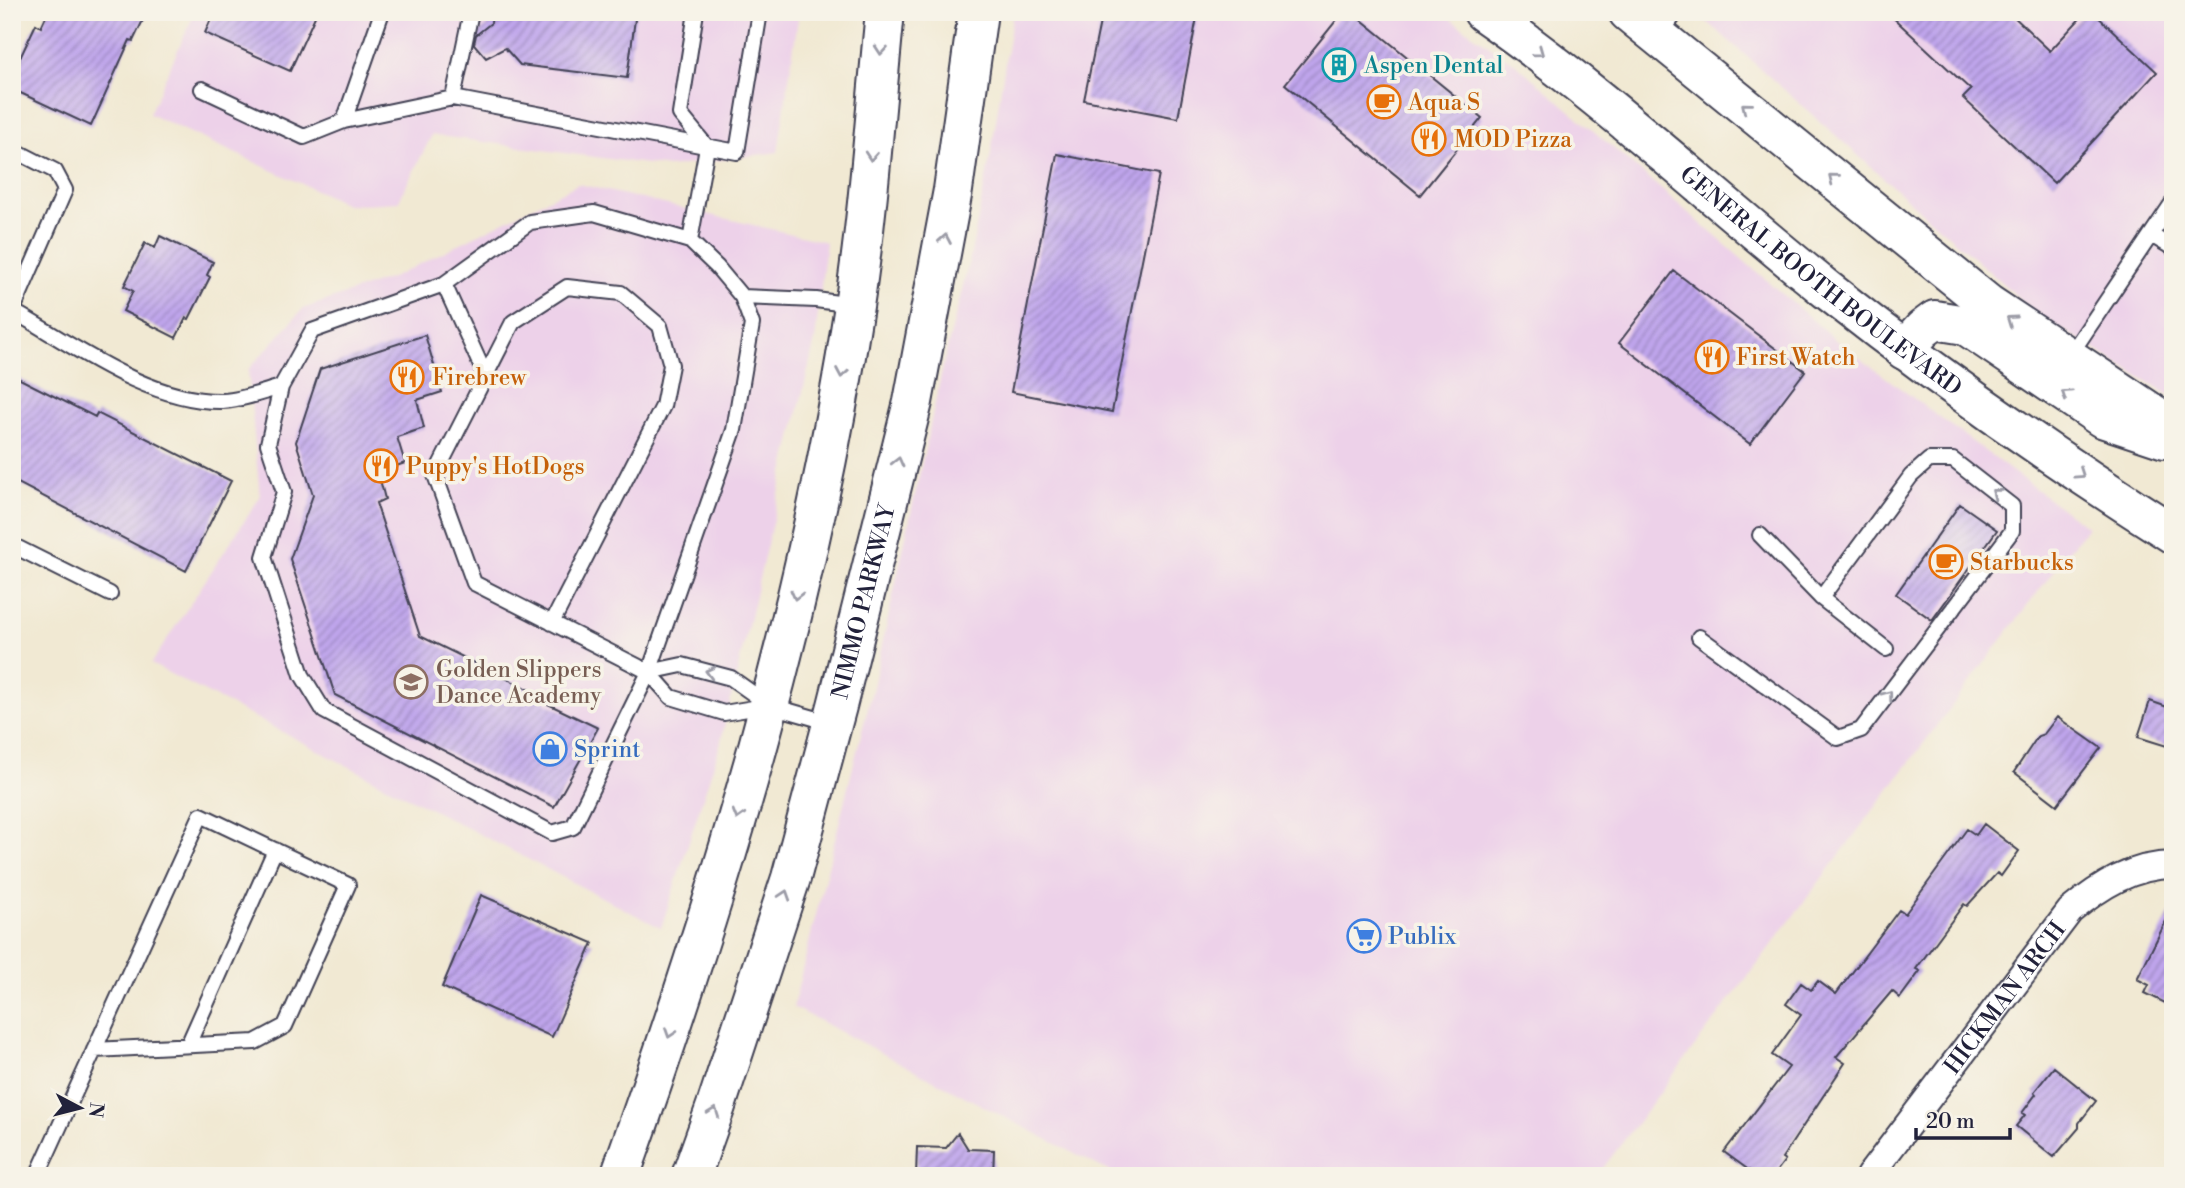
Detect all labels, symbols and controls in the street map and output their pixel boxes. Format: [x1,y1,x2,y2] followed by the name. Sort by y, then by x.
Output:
[1531,43,1543,56] one-way arrow
[874,45,889,56] one-way arrow
[1320,46,1358,84] building icon: Aspen Dental
[1363,52,1504,80] place label: Aspen Dental
[1365,83,1403,121] cafe icon: Aqua S
[1407,89,1480,117] place label: Aqua S
[1741,103,1754,115] one-way arrow
[1410,120,1448,158] restaurant icon: MOD Pizza
[1454,126,1572,154] place label: MOD Pizza
[864,151,879,162] one-way arrow
[1674,160,1967,402] street label: GENERAL BOOTH BOULEVARD
[1828,174,1841,186] one-way arrow
[937,234,952,245] one-way arrow
[2006,316,2019,328] one-way arrow
[1693,338,1731,376] restaurant icon: First Watch
[1736,344,1856,372] place label: First Watch
[388,358,426,396] restaurant icon: Firebrew
[432,364,527,392] place label: Firebrew
[835,367,850,379] one-way arrow
[2061,389,2074,402] one-way arrow
[362,447,400,485] restaurant icon: Puppy's HotDogs
[406,453,584,481] place label: Puppy's HotDogs
[890,456,904,468] one-way arrow
[2072,466,2085,478] one-way arrow
[1991,489,2003,502] one-way arrow
[826,500,902,702] street label: NIMMO PARKWAY
[1927,543,1965,581] cafe icon: Starbucks
[1970,549,2074,577] place label: Starbucks
[790,589,804,601] one-way arrow
[436,656,602,710] place label: Golden Slippers Dance Academy
[392,663,430,701] school or university icon: Golden Slippers Dance Academy
[705,666,717,681] one-way arrow
[1879,691,1892,703] one-way arrow
[531,730,569,768] shop icon: Sprint
[574,736,640,764] place label: Sprint
[731,809,746,821] one-way arrow
[777,890,791,902] one-way arrow
[1938,916,2072,1080] street label: HICKMAN ARCH
[1345,917,1383,955] supermarket icon: Publix
[1388,923,1457,951] place label: Publix
[664,1026,679,1038] one-way arrow
[46,1072,116,1142] north arrow
[1916,1097,2010,1141] scale bar
[83,1101,109,1119] text: N
[706,1106,720,1118] one-way arrow
[1926,1109,1975,1135] text: 20 m

